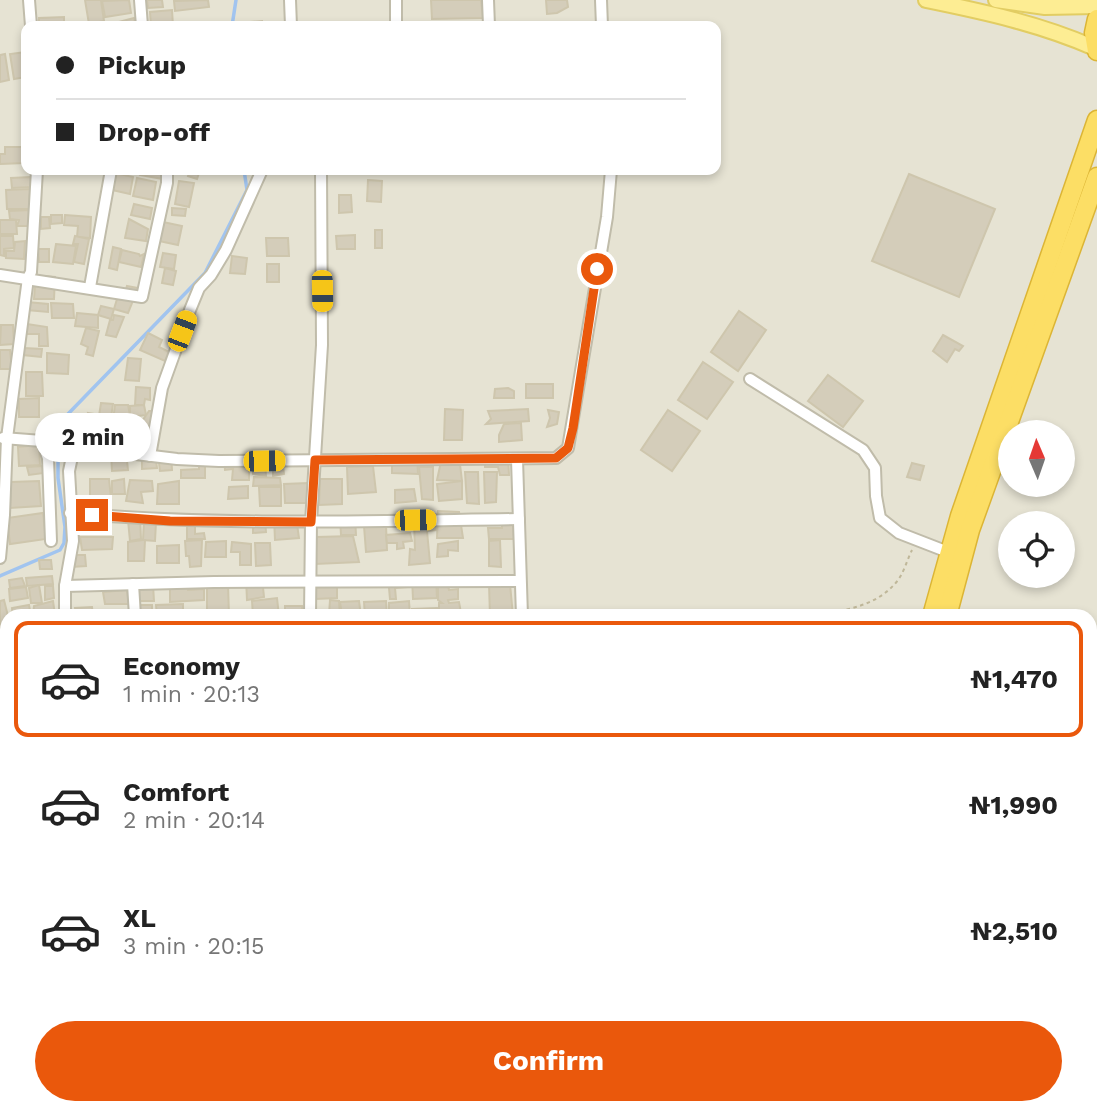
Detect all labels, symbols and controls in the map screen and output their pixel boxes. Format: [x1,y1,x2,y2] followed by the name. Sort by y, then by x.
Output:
[98,50,186,80] text: Pickup
[98,117,210,147] text: Drop-off
[581,253,613,285] route start
[312,270,333,312] car
[165,308,200,354] car
[34,414,150,462] callout: 2 min
[998,420,1074,497] north arrow
[998,420,1075,588] map controls
[62,424,124,451] text: 2 min
[243,450,286,472] car
[76,499,108,531] route end
[394,509,437,531] car
[998,511,1075,588] button: locate
[39,648,102,711] icon: car
[123,651,240,681] text: Economy
[971,664,1058,694] text: ₦1,470
[123,681,260,708] text: 1 min · 20:13
[39,774,102,837] icon: car
[123,777,229,807] text: Comfort
[969,790,1058,820] text: ₦1,990
[123,807,265,834] text: 2 min · 20:14
[39,900,102,963] icon: car
[123,903,156,933] text: XL
[970,916,1058,946] text: ₦2,510
[123,933,264,960] text: 3 min · 20:15
[35,1021,1062,1101] button: Confirm

